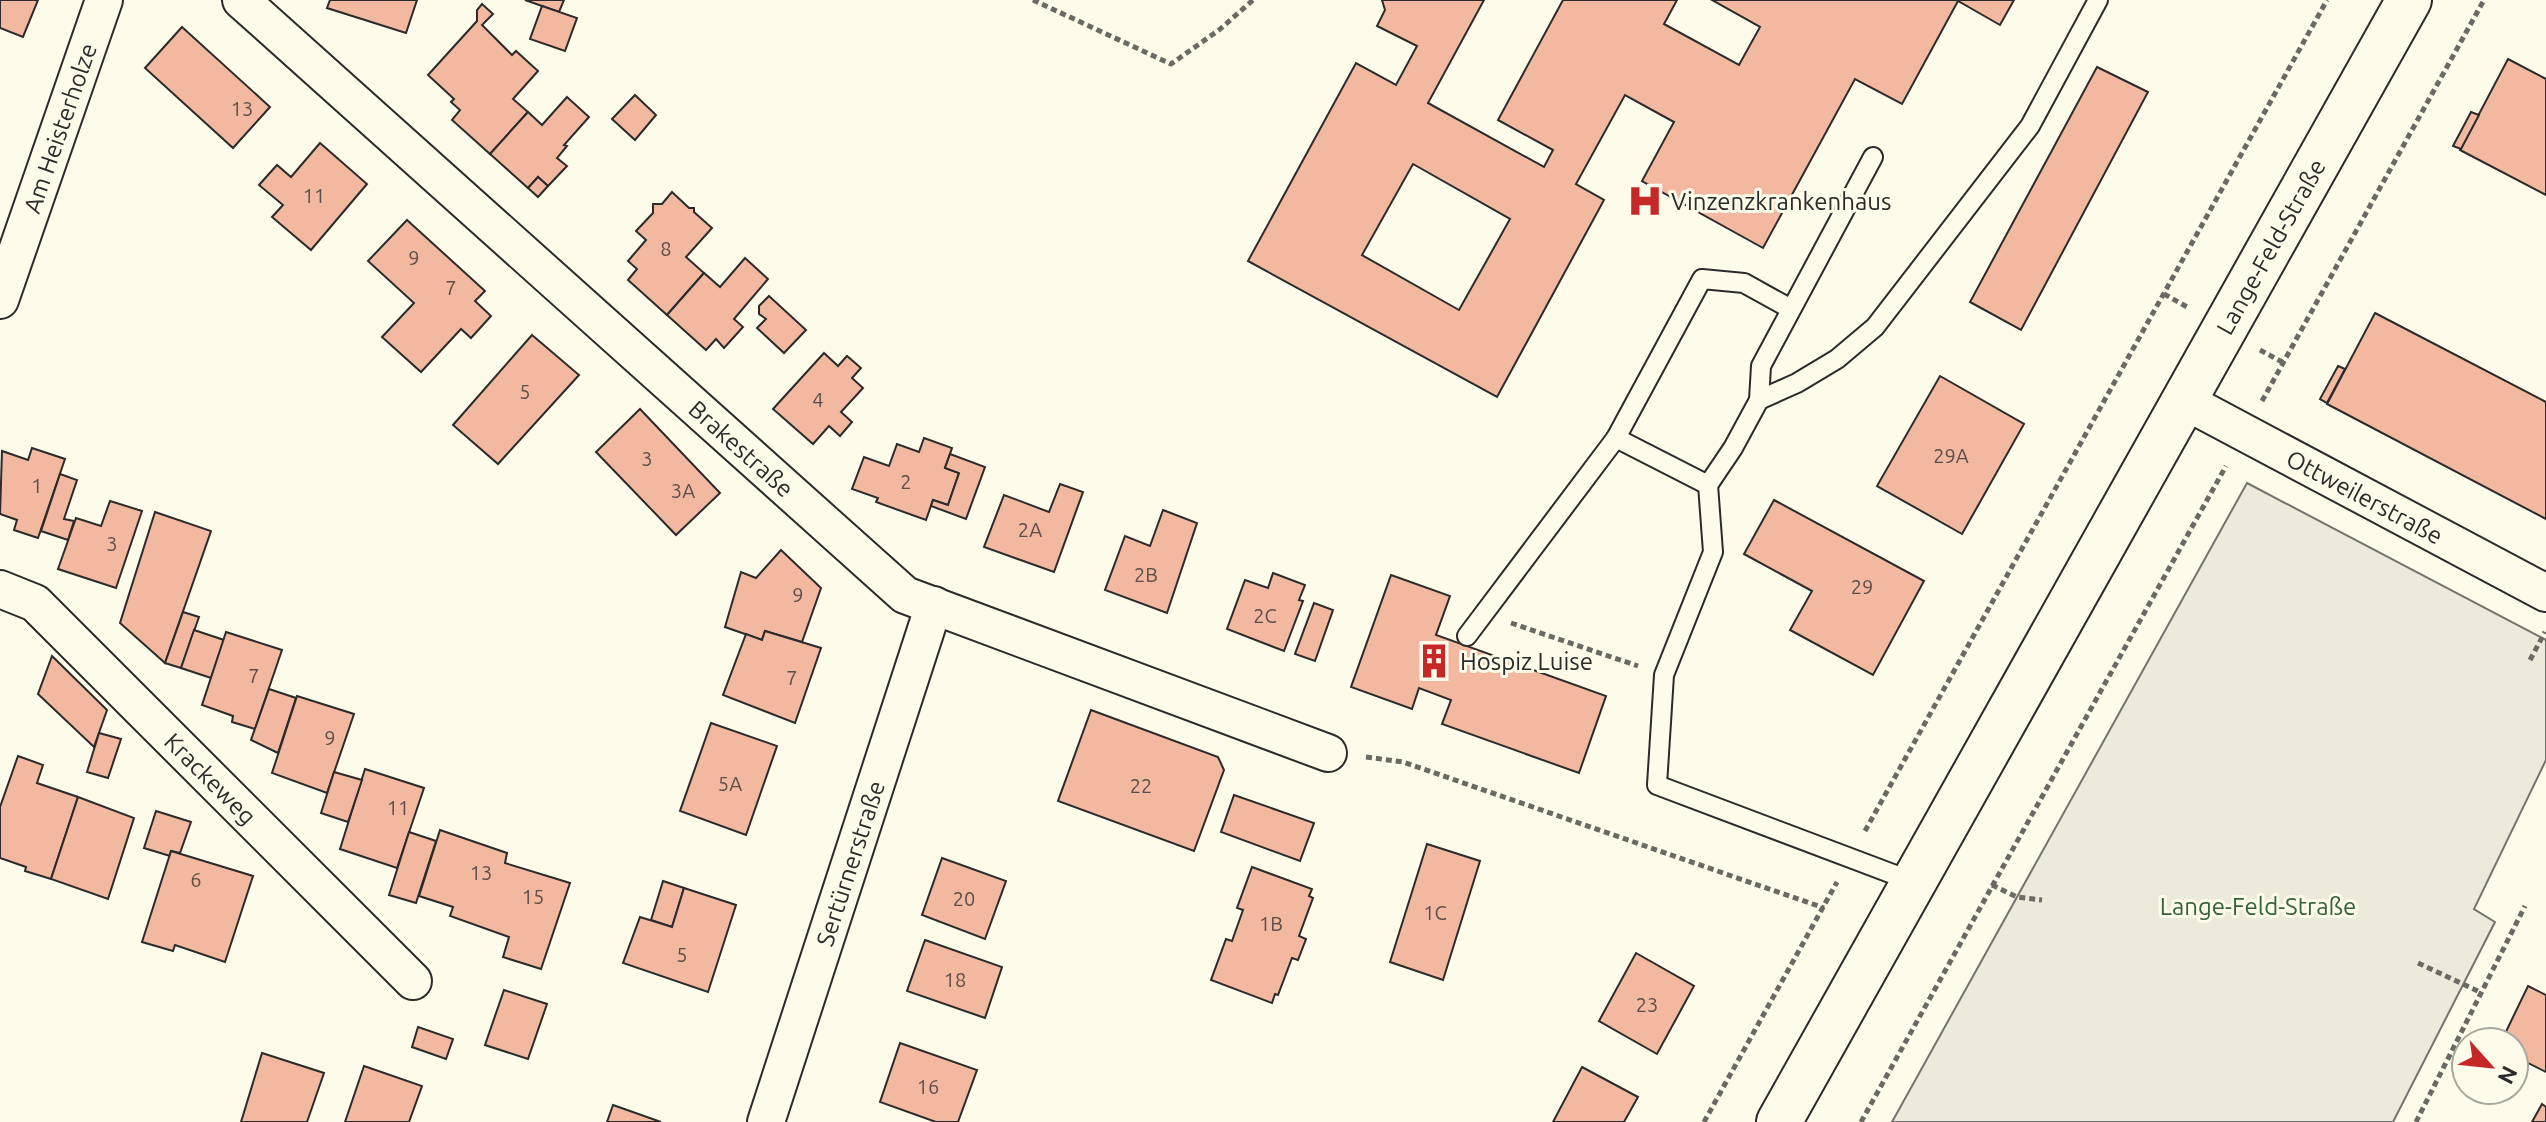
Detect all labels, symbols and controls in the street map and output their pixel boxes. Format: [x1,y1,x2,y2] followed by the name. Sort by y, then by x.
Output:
[18,40,102,217] street label: Am Heisterholze
[231,97,253,120] house number: 13
[2211,154,2330,339] street label: Lange-Feld-Straße
[1626,182,1664,220] hospital icon: Vinzenzkrankenhaus
[303,184,325,207] house number: 11
[1671,188,1891,215] place label: Vinzenzkrankenhaus
[660,237,672,260] house number: 8
[408,246,420,269] house number: 9
[445,276,457,299] house number: 7
[519,380,531,403] house number: 5
[812,388,824,411] house number: 4
[684,395,799,502] street label: Brakestraße
[1933,444,1969,467] house number: 29A
[2282,444,2448,549] street label: Ottweilerstraße
[641,447,653,470] house number: 3
[900,470,912,493] house number: 2
[31,474,43,497] house number: 1
[671,479,695,502] house number: 3A
[1018,518,1042,541] house number: 2A
[106,532,118,555] house number: 3
[1134,563,1158,586] house number: 2B
[1851,575,1873,598] house number: 29
[792,583,804,606] house number: 9
[1253,604,1277,627] house number: 2C
[1415,642,1453,680] building icon: Hospiz Luise
[1460,648,1593,675] place label: Hospiz Luise
[248,664,260,687] house number: 7
[786,666,798,689] house number: 7
[324,726,336,749] house number: 9
[159,727,262,830] street label: Krackeweg
[718,772,742,795] house number: 5A
[1130,774,1152,797] house number: 22
[811,777,890,949] street label: Sertürnerstraße
[387,796,409,819] house number: 11
[470,861,492,884] house number: 13
[190,868,202,891] house number: 6
[522,885,544,908] house number: 15
[953,887,975,910] house number: 20
[2160,893,2356,920] park label: Lange-Feld-Straße
[1423,901,1447,924] house number: 1C
[1259,912,1283,935] house number: 1B
[676,943,688,966] house number: 5
[944,968,966,991] house number: 18
[1636,993,1658,1016] house number: 23
[2450,1026,2530,1106] north arrow
[2493,1062,2523,1088] text: N
[917,1075,939,1098] house number: 16

